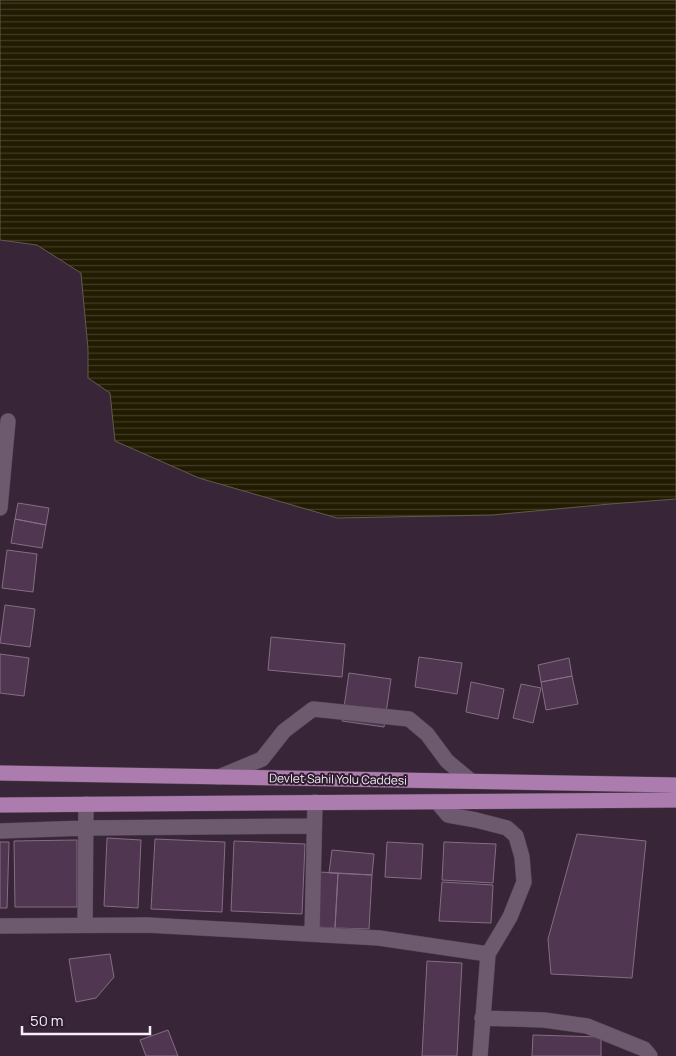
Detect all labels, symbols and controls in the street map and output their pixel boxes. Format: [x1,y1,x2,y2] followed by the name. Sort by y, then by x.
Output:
[269,769,407,789] street label: Devlet Sahil Yolu Caddesi
[22,1004,150,1036] scale bar
[30,1010,64,1031] text: 50 m

